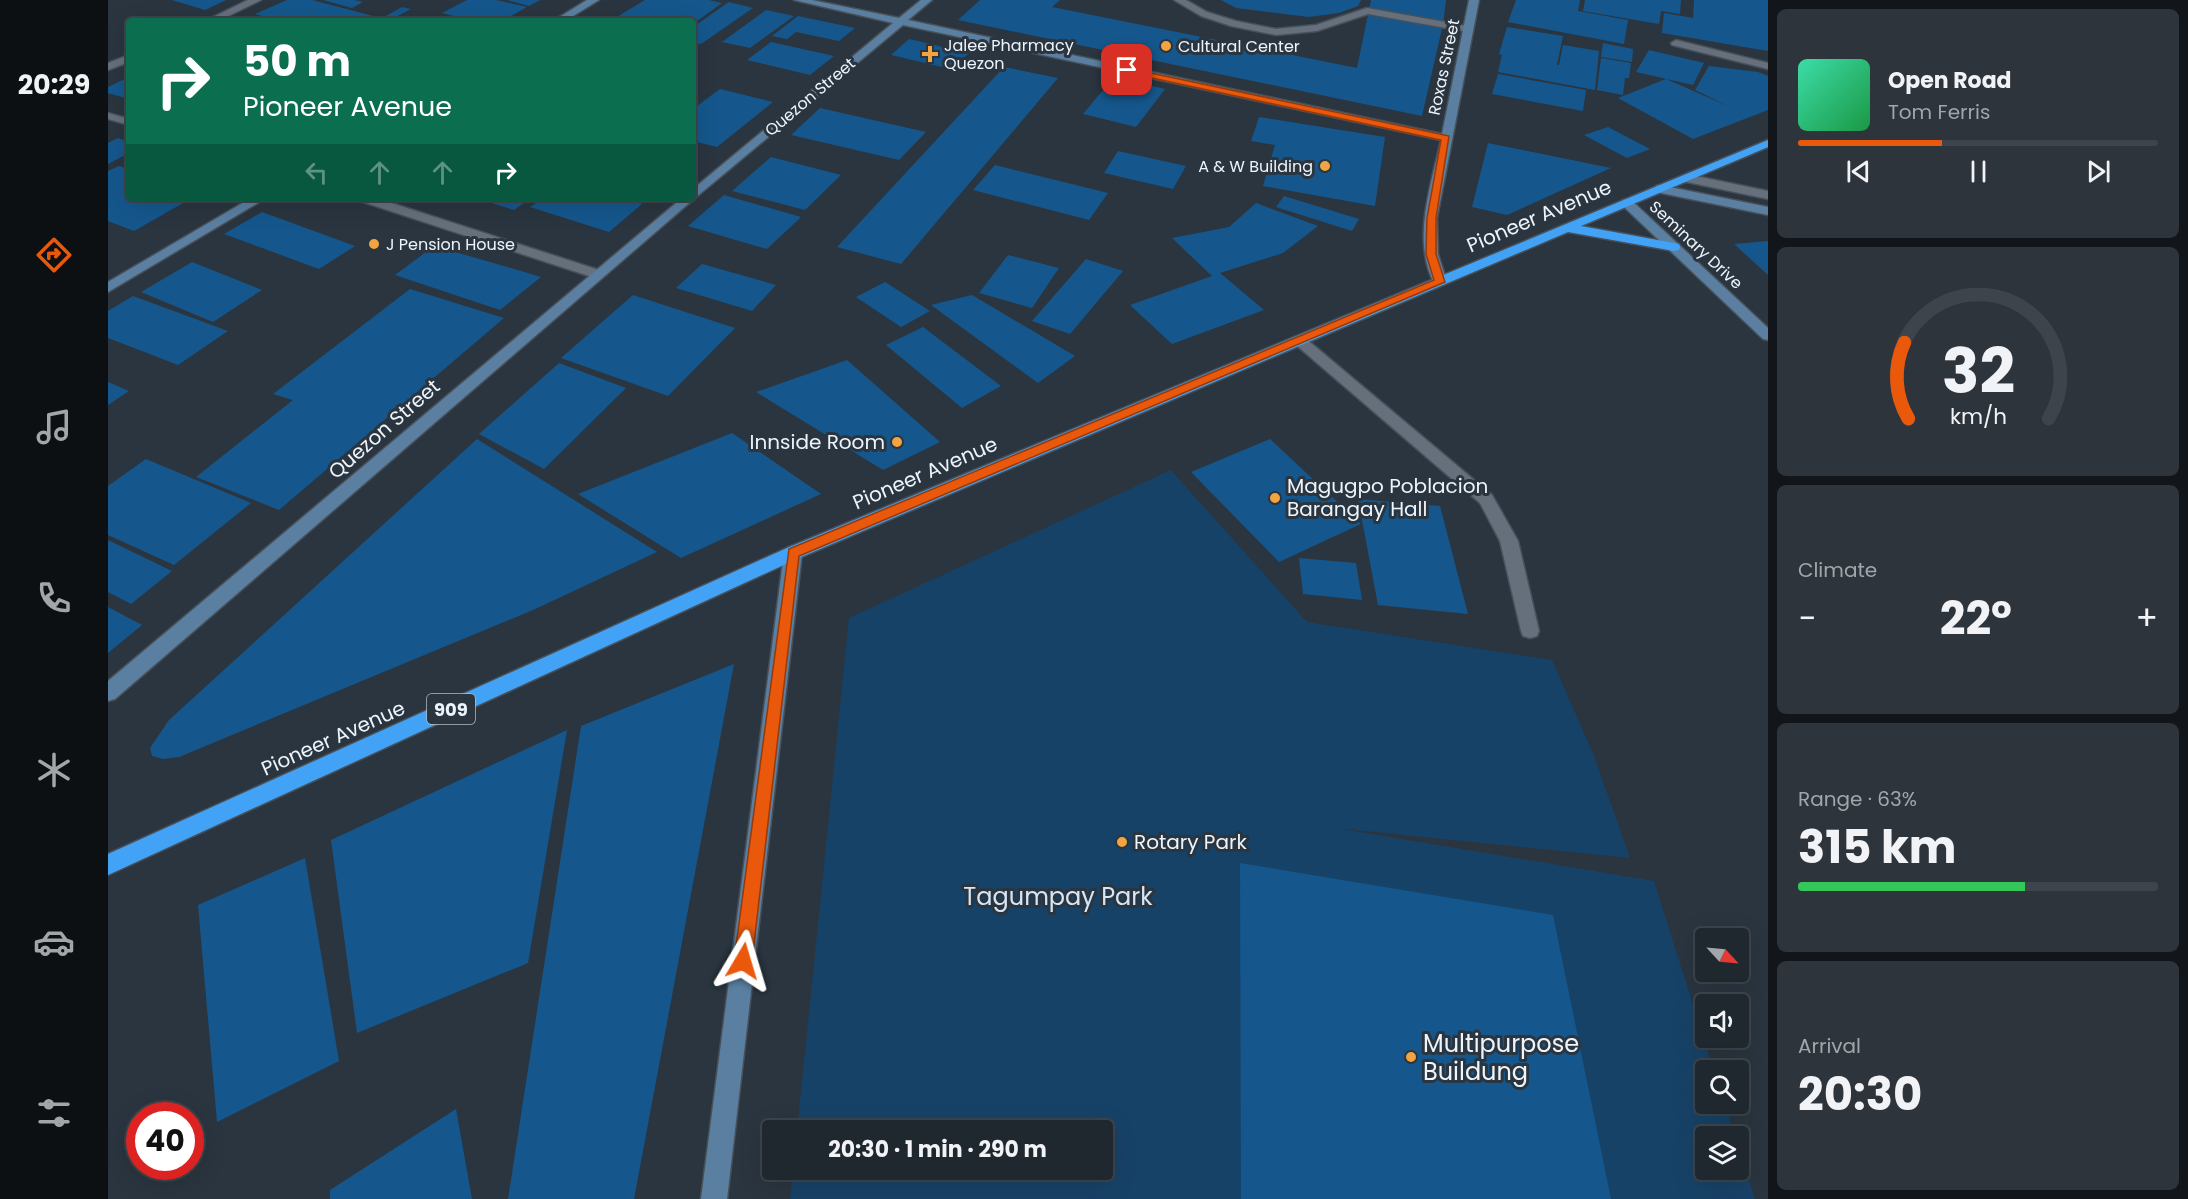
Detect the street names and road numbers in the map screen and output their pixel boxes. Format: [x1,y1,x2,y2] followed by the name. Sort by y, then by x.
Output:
[1423,17,1465,117] street label: Roxas Street
[760,52,860,142] street label: Quezon Street
[1462,173,1616,259] street label: Pioneer Avenue
[1644,196,1748,294] street label: Seminary Drive
[322,373,446,485] street label: Quezon Street
[848,430,1002,516] street label: Pioneer Avenue
[257,694,409,782] street label: Pioneer Avenue
[427,694,475,724] road number: 909

